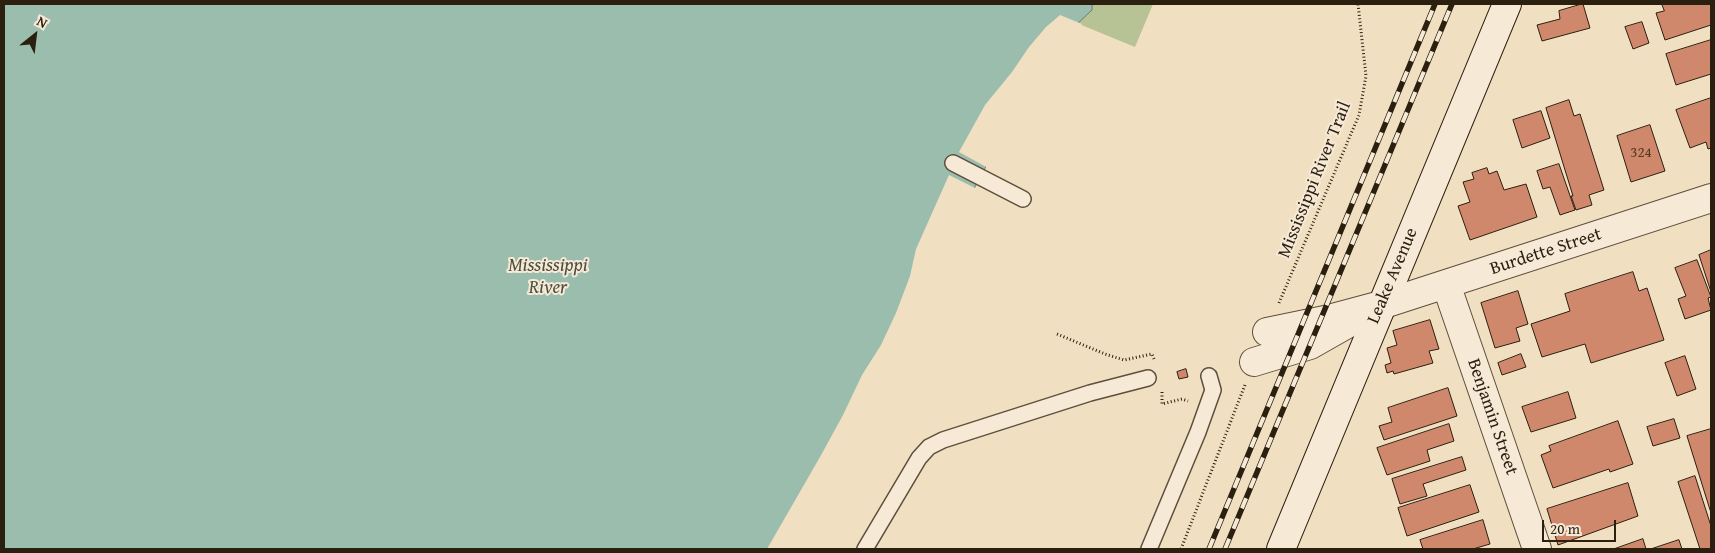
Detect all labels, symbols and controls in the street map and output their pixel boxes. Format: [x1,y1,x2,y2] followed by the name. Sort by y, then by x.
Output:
[10,10,60,60] north arrow
[33,11,51,33] text: N
[1274,99,1356,261] street label: Mississippi River Trail
[1630,144,1652,162] house number: 324
[1488,224,1604,280] street label: Burdette Street
[1363,225,1423,327] street label: Leake Avenue
[508,255,588,299] water label: Mississippi River
[1462,356,1522,478] street label: Benjamin Street
[1545,510,1619,542] scale bar
[1550,518,1580,539] text: 20 m

